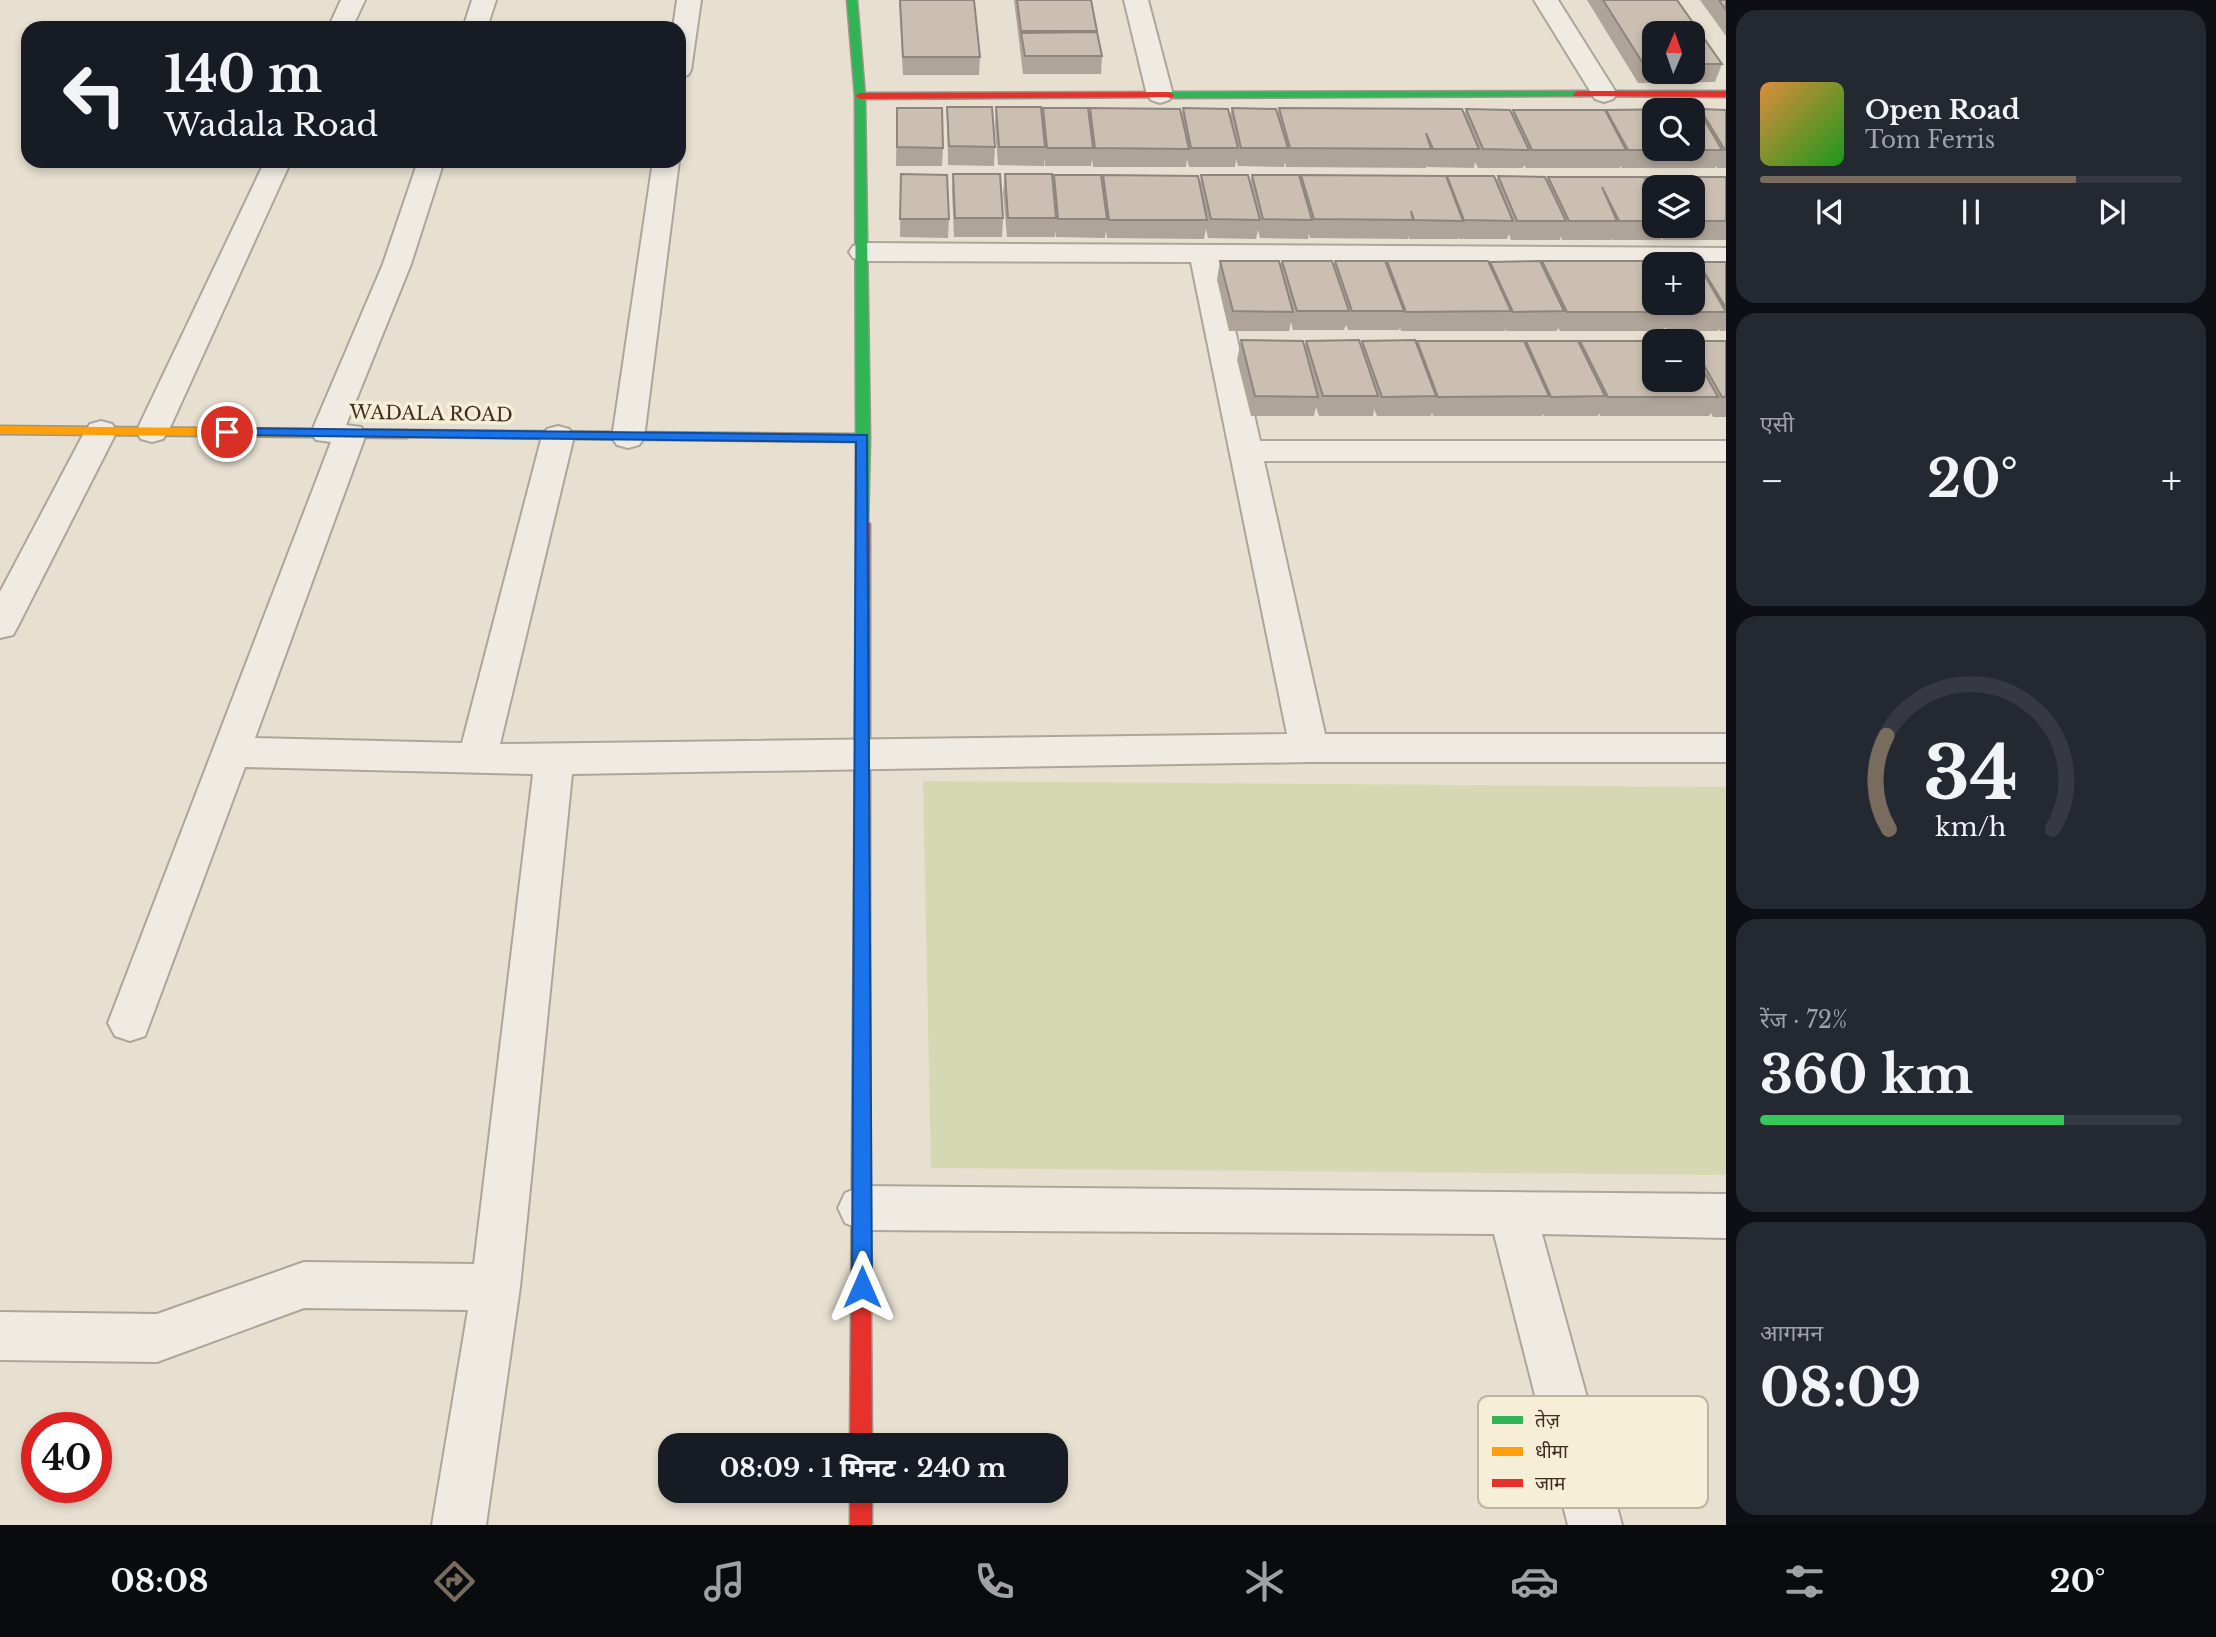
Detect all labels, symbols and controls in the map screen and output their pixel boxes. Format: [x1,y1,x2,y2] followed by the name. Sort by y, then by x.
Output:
[1642,21,1704,84] north arrow
[1642,21,1705,392] map controls
[164,44,322,105] text: 140 m
[49,49,140,140] icon: left
[1865,94,2020,126] text: Open Road
[1642,98,1705,161] button: search
[164,105,378,145] text: Wadala Road
[1865,126,1995,154] text: Tom Ferris
[1642,175,1705,238] button: layers
[1811,193,1849,231] icon: previous
[1952,193,1990,231] icon: pause
[2093,193,2131,231] icon: next
[1642,252,1705,315] button: +
[1642,329,1705,392] button: −
[348,401,513,426] street label: WADALA ROAD
[197,402,257,462] pin
[1760,410,1794,438] text: एसी
[208,413,246,451] icon: arrive
[1927,447,2018,511] text: 20°
[1760,457,1784,504] text: −
[2161,457,2182,504] text: +
[1924,728,2018,819] text: 34
[1936,811,2006,842] text: km/h
[1760,1006,1847,1034] text: रेंज · 72%
[1760,1043,1973,1107] text: 360 km
[825,1250,899,1324] position arrow
[1760,1319,1823,1347] text: आगमन
[1760,1356,1921,1420] text: 08:09
[1478,1396,1708,1508] legend
[1535,1409,1561,1432] text: तेज़
[21,1412,112,1503] speed limit sign: 40
[1535,1440,1569,1463] text: धीमा
[720,1452,1006,1484] text: 08:09 · 1 मिनट · 240 m
[1535,1472,1566,1495] text: जाम
[430,1557,479,1606] icon: directions
[700,1557,749,1606] icon: music
[970,1557,1019,1606] icon: phone
[1240,1557,1289,1606] icon: climate
[1510,1557,1559,1606] icon: car
[1780,1557,1829,1606] icon: filters
[111,1561,209,1601] text: 08:08
[2050,1561,2105,1601] text: 20°

